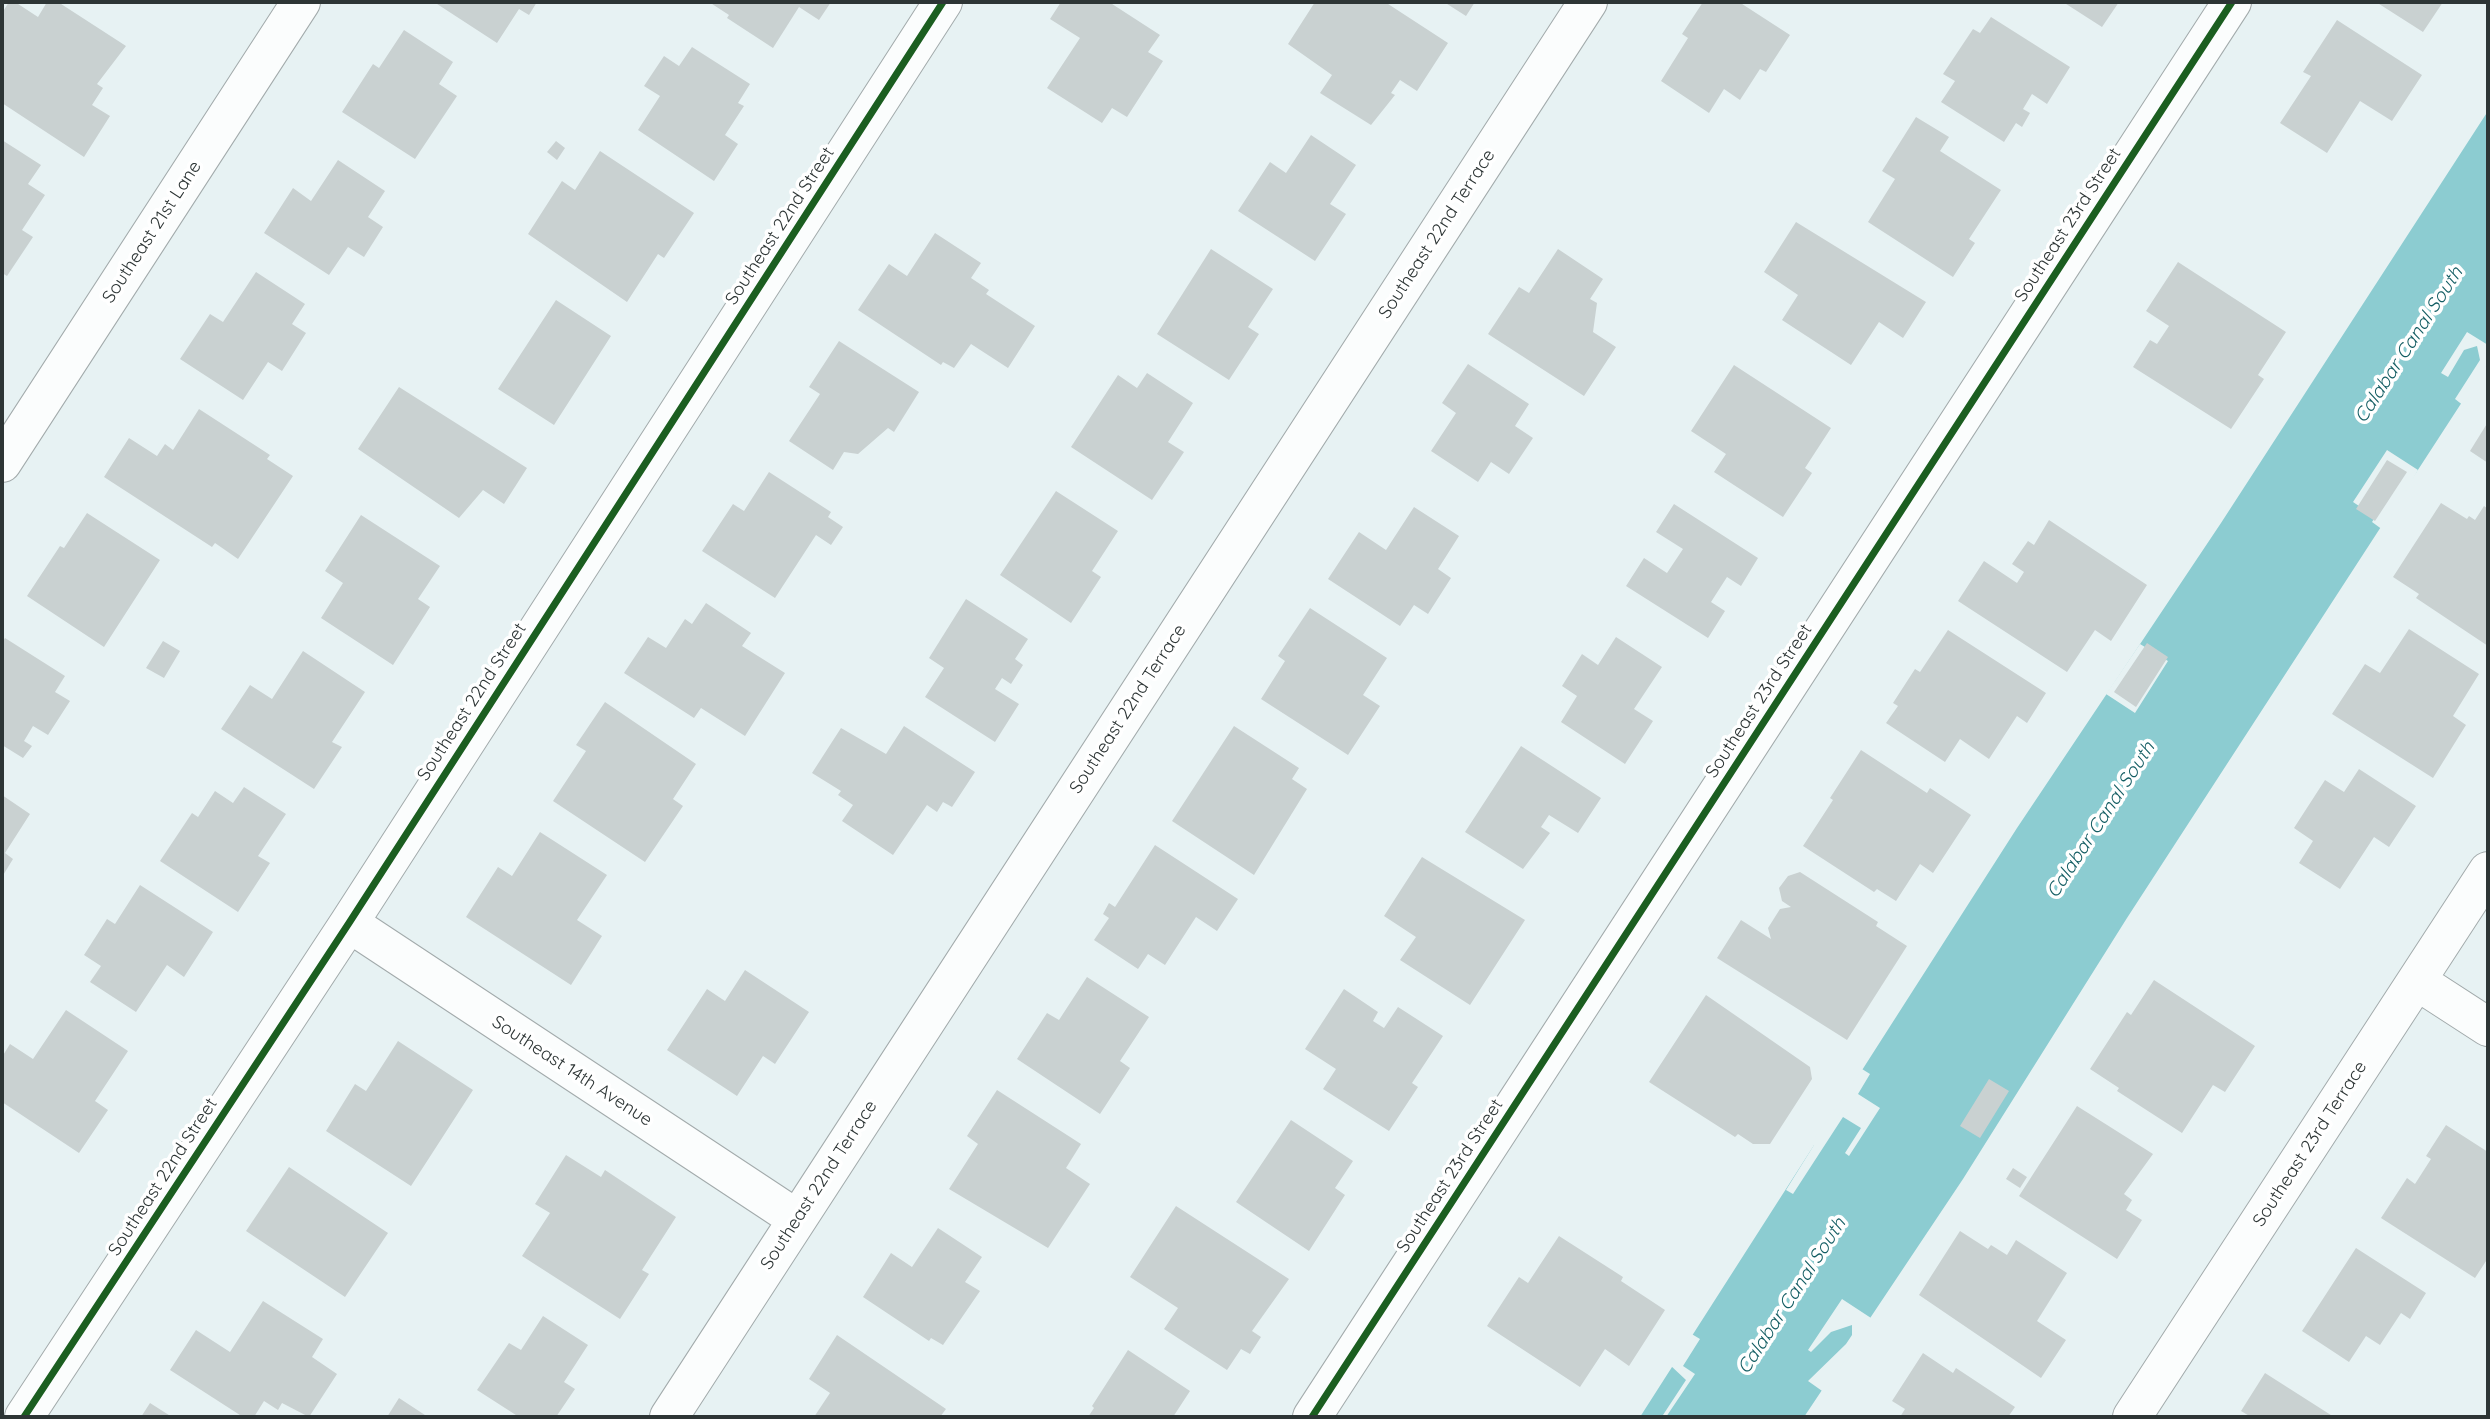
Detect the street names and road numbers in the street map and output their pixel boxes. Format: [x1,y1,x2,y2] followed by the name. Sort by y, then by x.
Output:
[721,143,839,309] street label: Southeast 22nd Street
[2010,144,2126,306] street label: Southeast 23rd Street
[1374,145,1500,323] street label: Southeast 22nd Terrace
[98,157,206,307] street label: Southeast 21st Lane
[413,619,531,785] street label: Southeast 22nd Street
[1065,620,1191,798] street label: Southeast 22nd Terrace
[1701,620,1817,782] street label: Southeast 23rd Street
[488,1011,656,1131] street label: Southeast 14th Avenue
[2248,1057,2372,1231] street label: Southeast 23rd Terrace
[104,1094,222,1260] street label: Southeast 22nd Street
[1392,1095,1508,1257] street label: Southeast 23rd Street
[756,1096,882,1274] street label: Southeast 22nd Terrace

